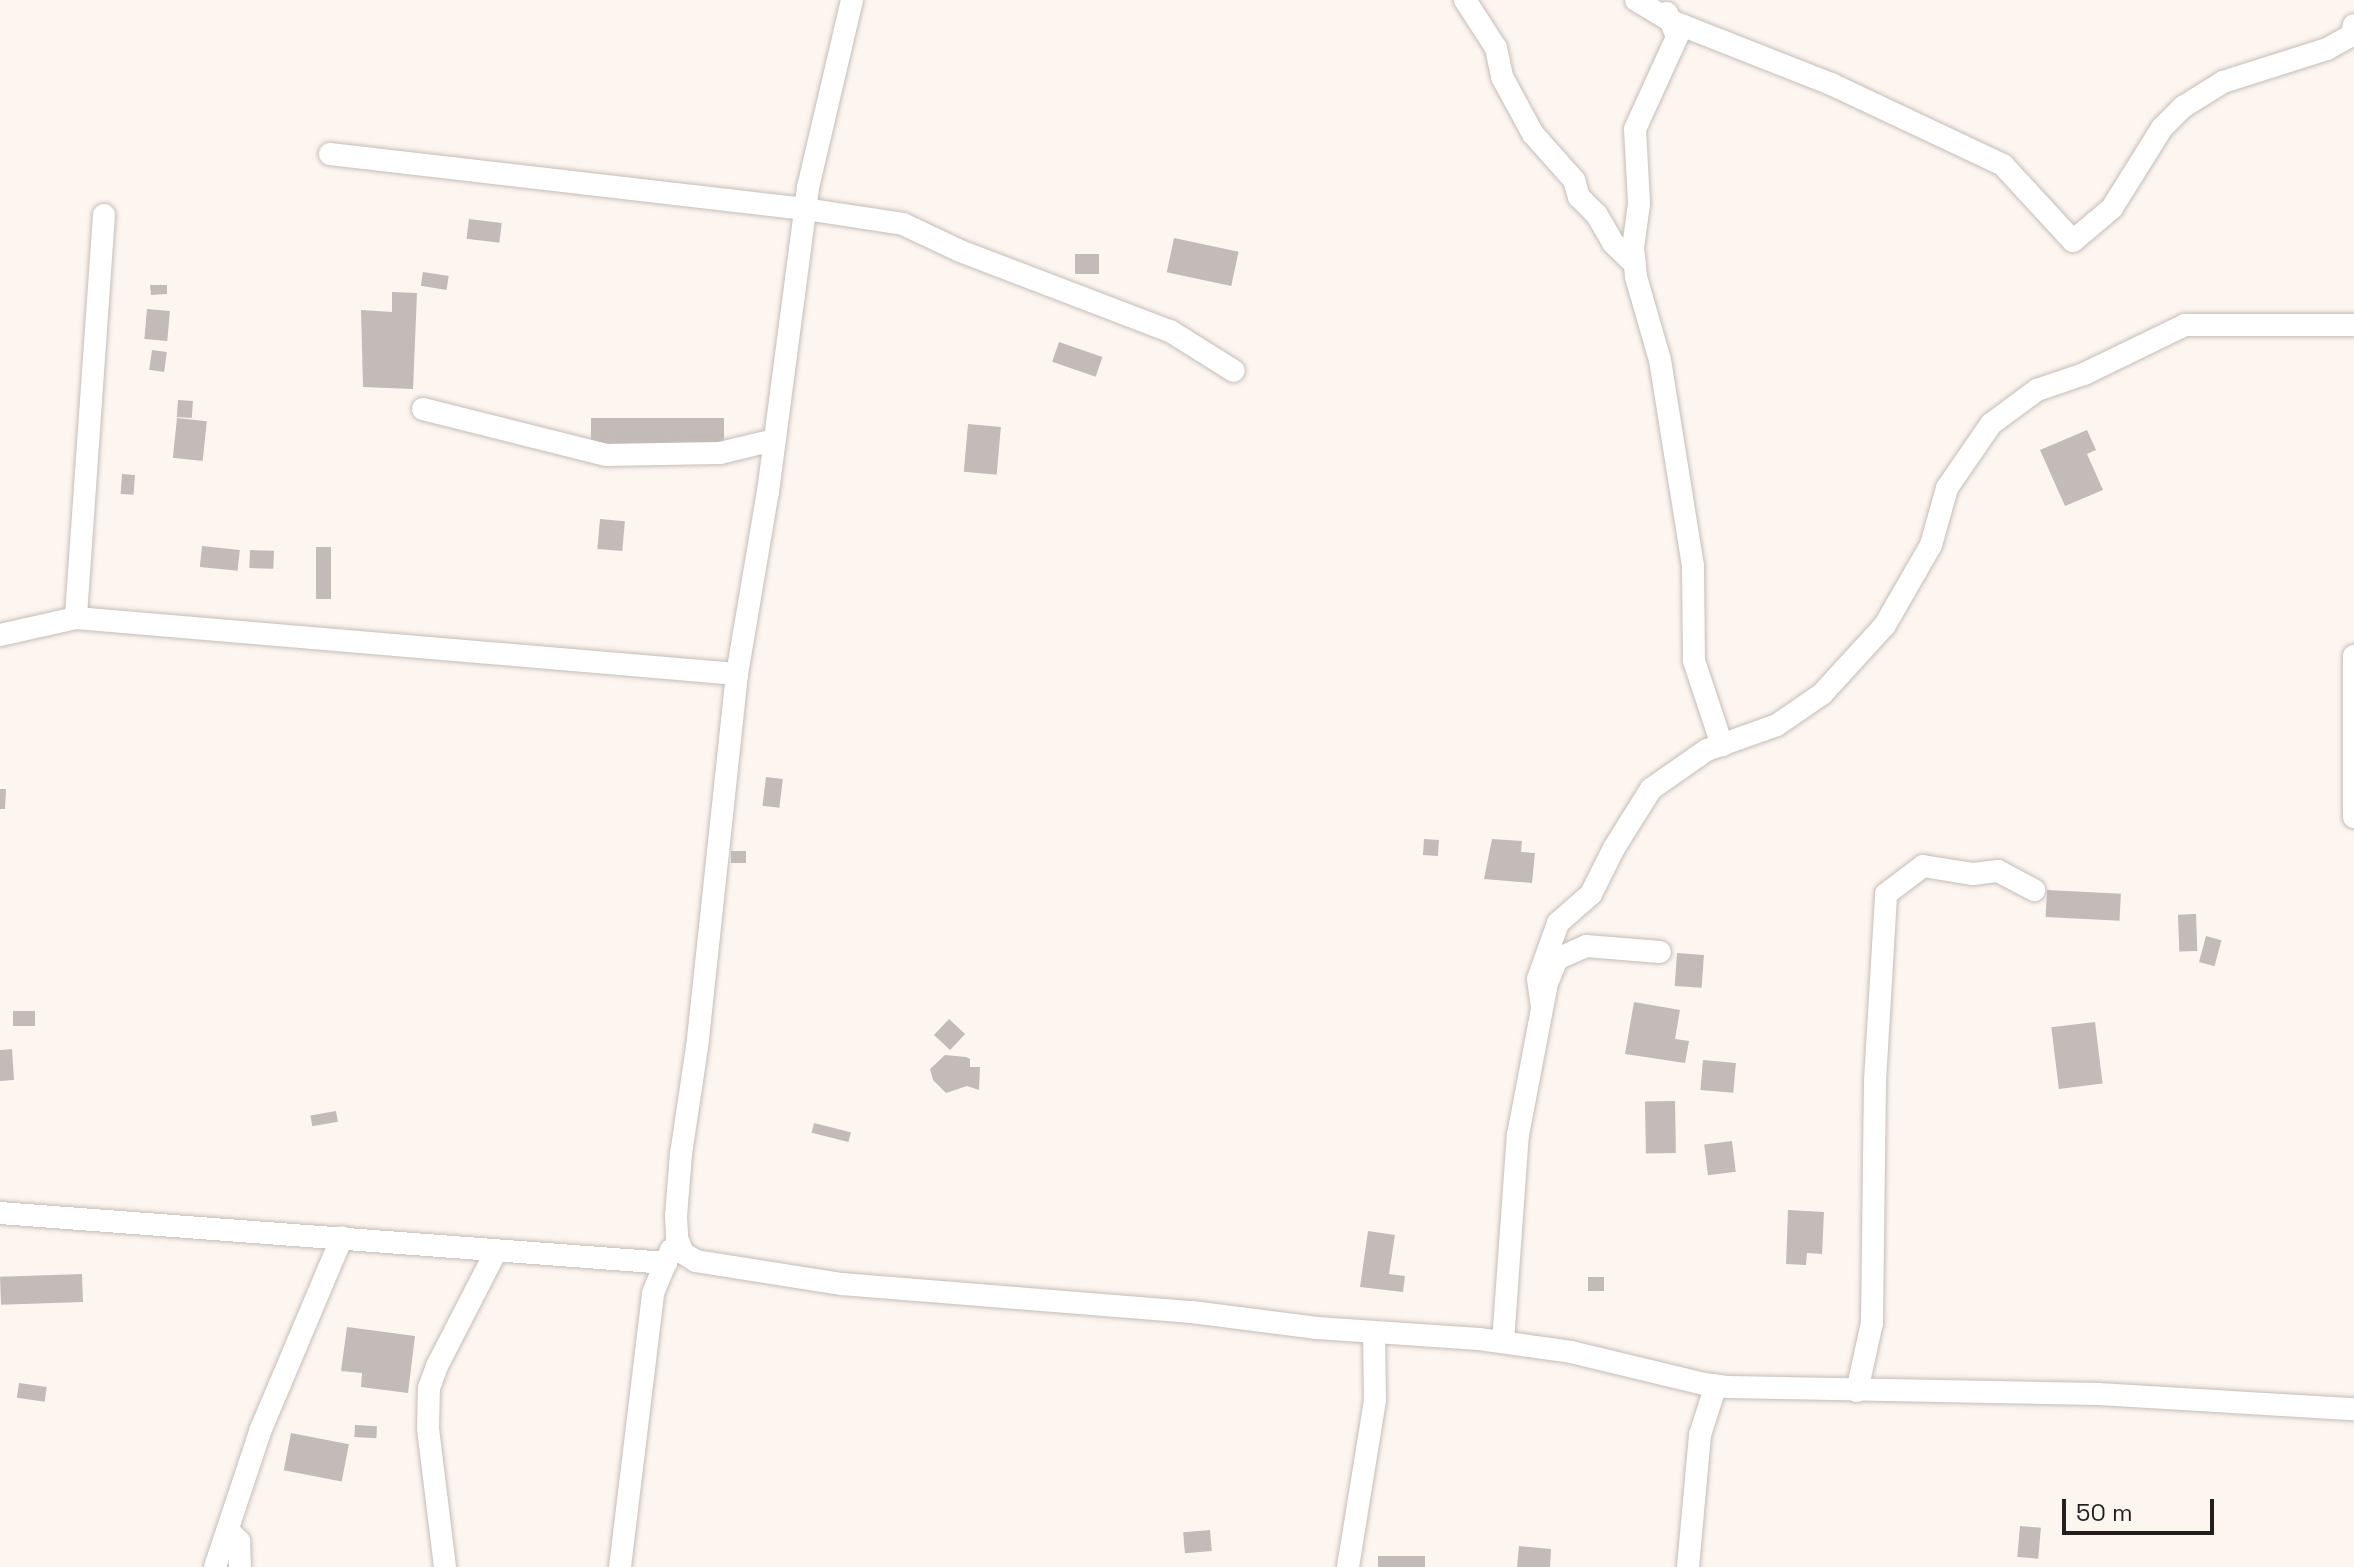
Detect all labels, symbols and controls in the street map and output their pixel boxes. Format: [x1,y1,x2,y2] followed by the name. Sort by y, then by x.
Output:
[2066,1483,2218,1533] scale bar
[2076,1497,2133,1528] text: 50 m

